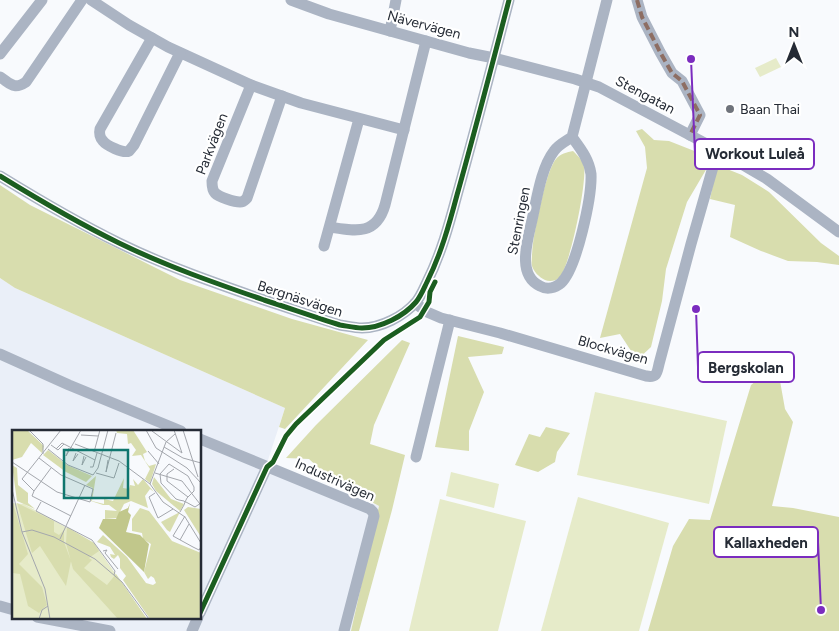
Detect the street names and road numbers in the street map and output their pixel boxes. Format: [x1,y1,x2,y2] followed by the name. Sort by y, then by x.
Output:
[385,7,463,43] street label: Nävervägen
[612,72,678,118] street label: Stengatan
[192,111,232,177] street label: Parkvägen
[504,185,534,256] street label: Stenringen
[255,277,345,321] street label: Bergnäsvägen
[576,332,650,368] street label: Blockvägen
[292,455,378,505] street label: Industrivägen

